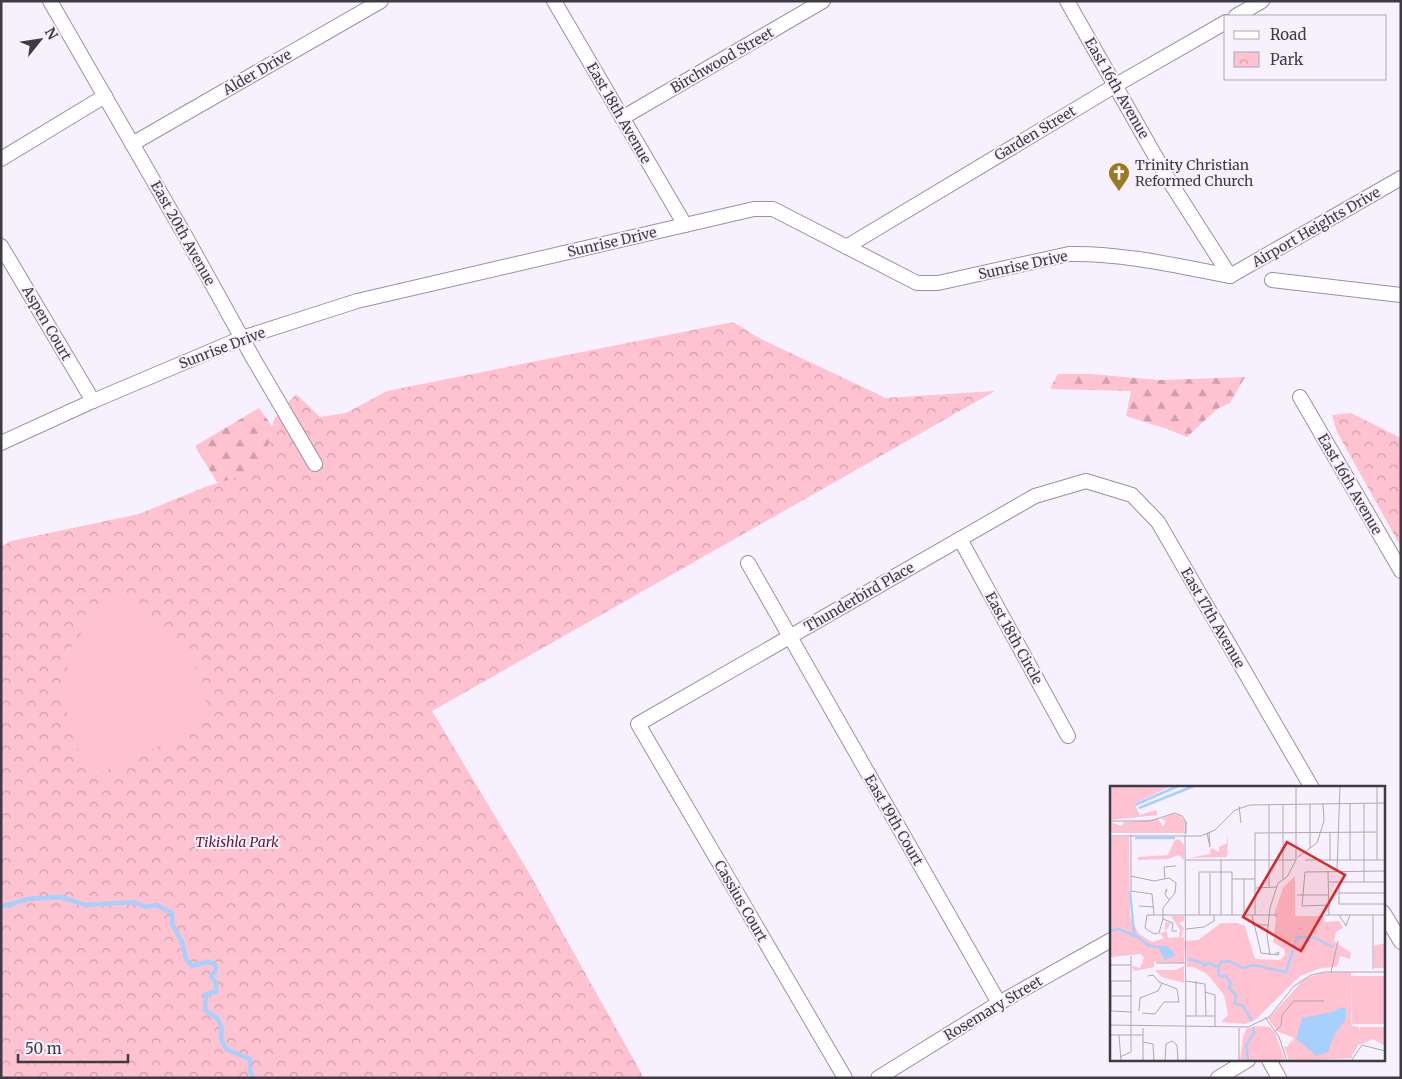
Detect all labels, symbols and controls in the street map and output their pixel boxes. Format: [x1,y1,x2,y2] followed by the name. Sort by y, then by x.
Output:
[15,15,65,65] north arrow
[1224,15,1387,80] legend
[667,23,777,97] street label: Birchwood Street
[41,24,62,43] text: N
[1270,25,1306,44] text: Road
[1081,34,1153,142] street label: East 16th Avenue
[219,45,294,99] street label: Alder Drive
[1270,50,1304,69] text: Park
[583,59,655,167] street label: East 18th Avenue
[991,101,1080,164] street label: Garden Street
[1135,156,1253,190] place label: Trinity Christian Reformed Church
[1107,161,1131,192] church icon: Trinity Christian Reformed Church
[147,178,219,288] street label: East 20th Avenue
[1248,183,1383,272] street label: Airport Heights Drive
[566,223,658,261] street label: Sunrise Drive
[977,247,1069,283] street label: Sunrise Drive
[18,282,76,364] street label: Aspen Court
[176,323,268,373] street label: Sunrise Drive
[1314,430,1386,538] street label: East 16th Avenue
[801,558,917,636] street label: Thunderbird Place
[1177,565,1249,671] street label: East 17th Avenue
[981,589,1047,687] street label: East 18th Circle
[861,771,928,869] street label: East 19th Court
[1110,786,1384,1062] inset map
[195,833,279,851] park label: Tikishla Park
[710,857,772,945] street label: Cassius Court
[941,971,1046,1044] street label: Rosemary Street
[18,1032,128,1064] scale bar
[25,1039,62,1058] text: 50 m

